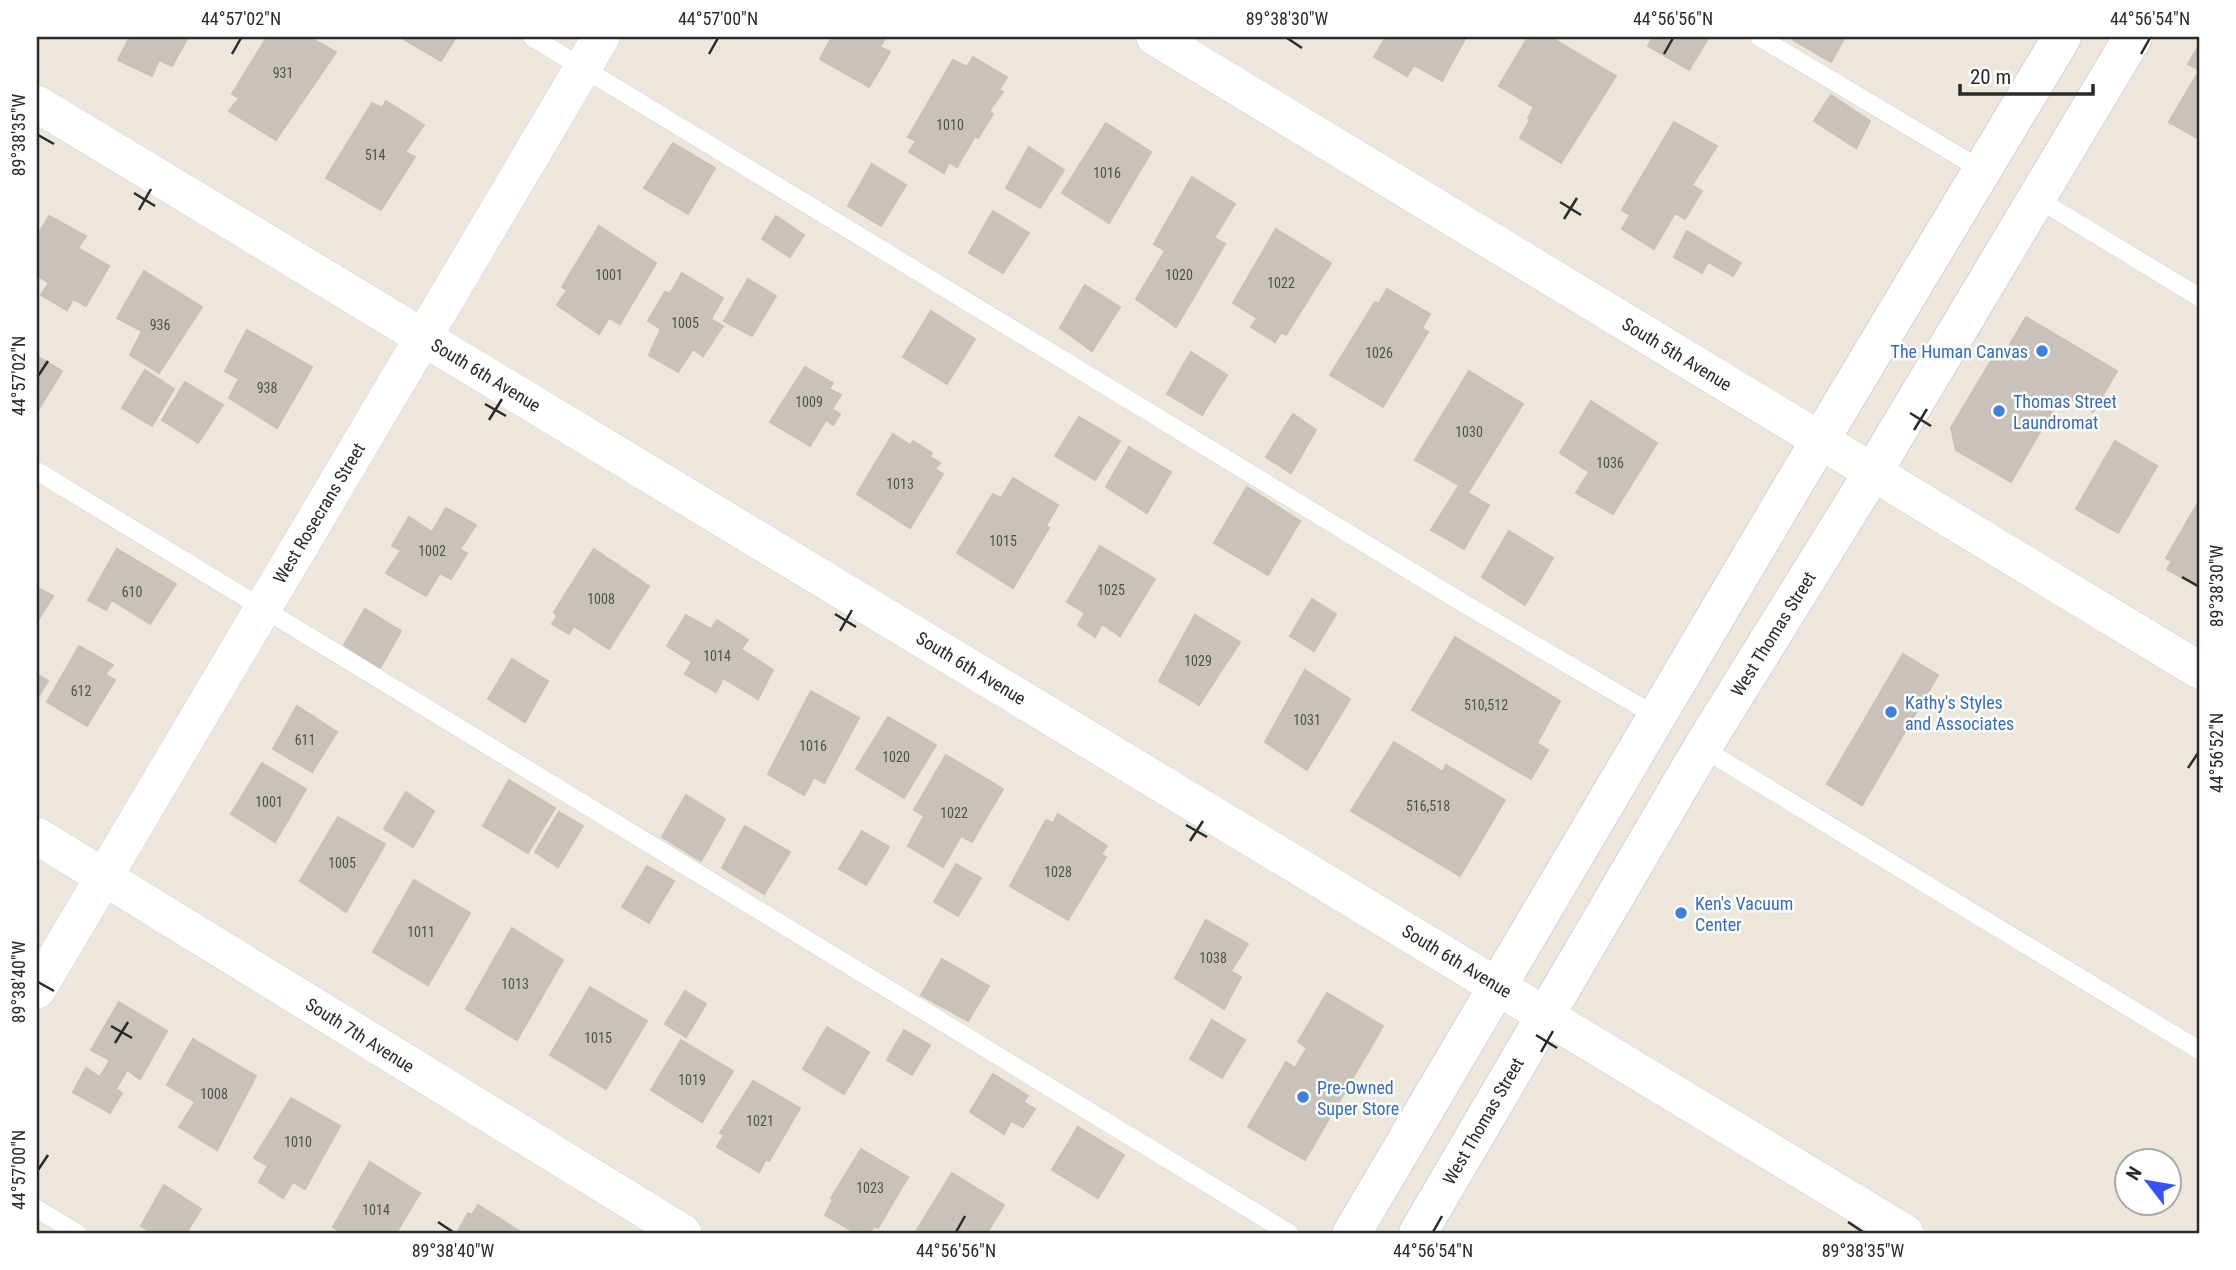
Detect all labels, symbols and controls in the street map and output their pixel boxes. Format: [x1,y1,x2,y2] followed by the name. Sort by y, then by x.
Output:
[201,8,281,29] text: 44°57'02"N
[678,8,758,29] text: 44°57'00"N
[1246,8,1329,29] text: 89°38'30"W
[1633,8,1713,29] text: 44°56'56"N
[2110,8,2190,29] text: 44°56'54"N
[1960,52,2092,96] scale bar
[273,65,293,81] house number: 931
[1970,65,2011,89] text: 20 m
[8,93,29,176] text: 89°38'35"W
[936,117,964,133] house number: 1010
[365,147,385,163] house number: 514
[1093,165,1121,181] house number: 1016
[595,267,623,283] house number: 1001
[1165,267,1193,283] house number: 1020
[1267,275,1295,291] house number: 1022
[1618,313,1736,395] street label: South 5th Avenue
[671,315,699,331] house number: 1005
[150,317,170,333] house number: 936
[427,334,545,416] street label: South 6th Avenue
[8,336,29,416] text: 44°57'02"N
[1891,341,2028,362] place label: The Human Canvas
[2034,343,2050,359] marker: The Human Canvas
[1365,345,1393,361] house number: 1026
[257,380,277,396] house number: 938
[2013,391,2117,433] place label: Thomas Street Laundromat
[795,394,823,410] house number: 1009
[1991,403,2007,419] marker: Thomas Street Laundromat
[1455,424,1483,440] house number: 1030
[269,439,369,587] street label: West Rosecrans Street
[1596,455,1624,471] house number: 1036
[886,476,914,492] house number: 1013
[989,533,1017,549] house number: 1015
[418,543,446,559] house number: 1002
[2206,544,2227,627] text: 89°38'30"W
[1726,568,1820,700] street label: West Thomas Street
[1097,582,1125,598] house number: 1025
[122,584,142,600] house number: 610
[587,591,615,607] house number: 1008
[912,627,1030,709] street label: South 6th Avenue
[703,648,731,664] house number: 1014
[1184,653,1212,669] house number: 1029
[71,683,91,699] house number: 612
[1905,692,2014,734] place label: Kathy's Styles and Associates
[1464,697,1508,713] house number: 510,512
[1883,704,1899,720] marker: Kathy's Styles and Associates
[1293,712,1321,728] house number: 1031
[2206,713,2227,793] text: 44°56'52"N
[295,732,315,748] house number: 611
[799,738,827,754] house number: 1016
[882,749,910,765] house number: 1020
[255,794,283,810] house number: 1001
[1406,798,1450,814] house number: 516,518
[940,805,968,821] house number: 1022
[328,855,356,871] house number: 1005
[1044,864,1072,880] house number: 1028
[1695,893,1793,935] place label: Ken's Vacuum Center
[1673,905,1689,921] marker: Ken's Vacuum Center
[1398,920,1516,1002] street label: South 6th Avenue
[407,924,435,940] house number: 1011
[8,940,29,1023] text: 89°38'40"W
[1199,950,1227,966] house number: 1038
[501,976,529,992] house number: 1013
[302,993,418,1077] street label: South 7th Avenue
[584,1030,612,1046] house number: 1015
[1438,1054,1528,1188] street label: West Thomas Street
[678,1072,706,1088] house number: 1019
[1317,1077,1399,1119] place label: Pre-Owned Super Store
[200,1086,228,1102] house number: 1008
[1295,1089,1311,1105] marker: Pre-Owned Super Store
[746,1113,774,1129] house number: 1021
[8,1130,29,1210] text: 44°57'00"N
[284,1134,312,1150] house number: 1010
[2114,1148,2184,1218] north arrow
[2121,1163,2147,1184] text: N
[856,1180,884,1196] house number: 1023
[362,1202,390,1218] house number: 1014
[412,1240,495,1261] text: 89°38'40"W
[916,1240,996,1261] text: 44°56'56"N
[1393,1240,1473,1261] text: 44°56'54"N
[1822,1240,1905,1261] text: 89°38'35"W

